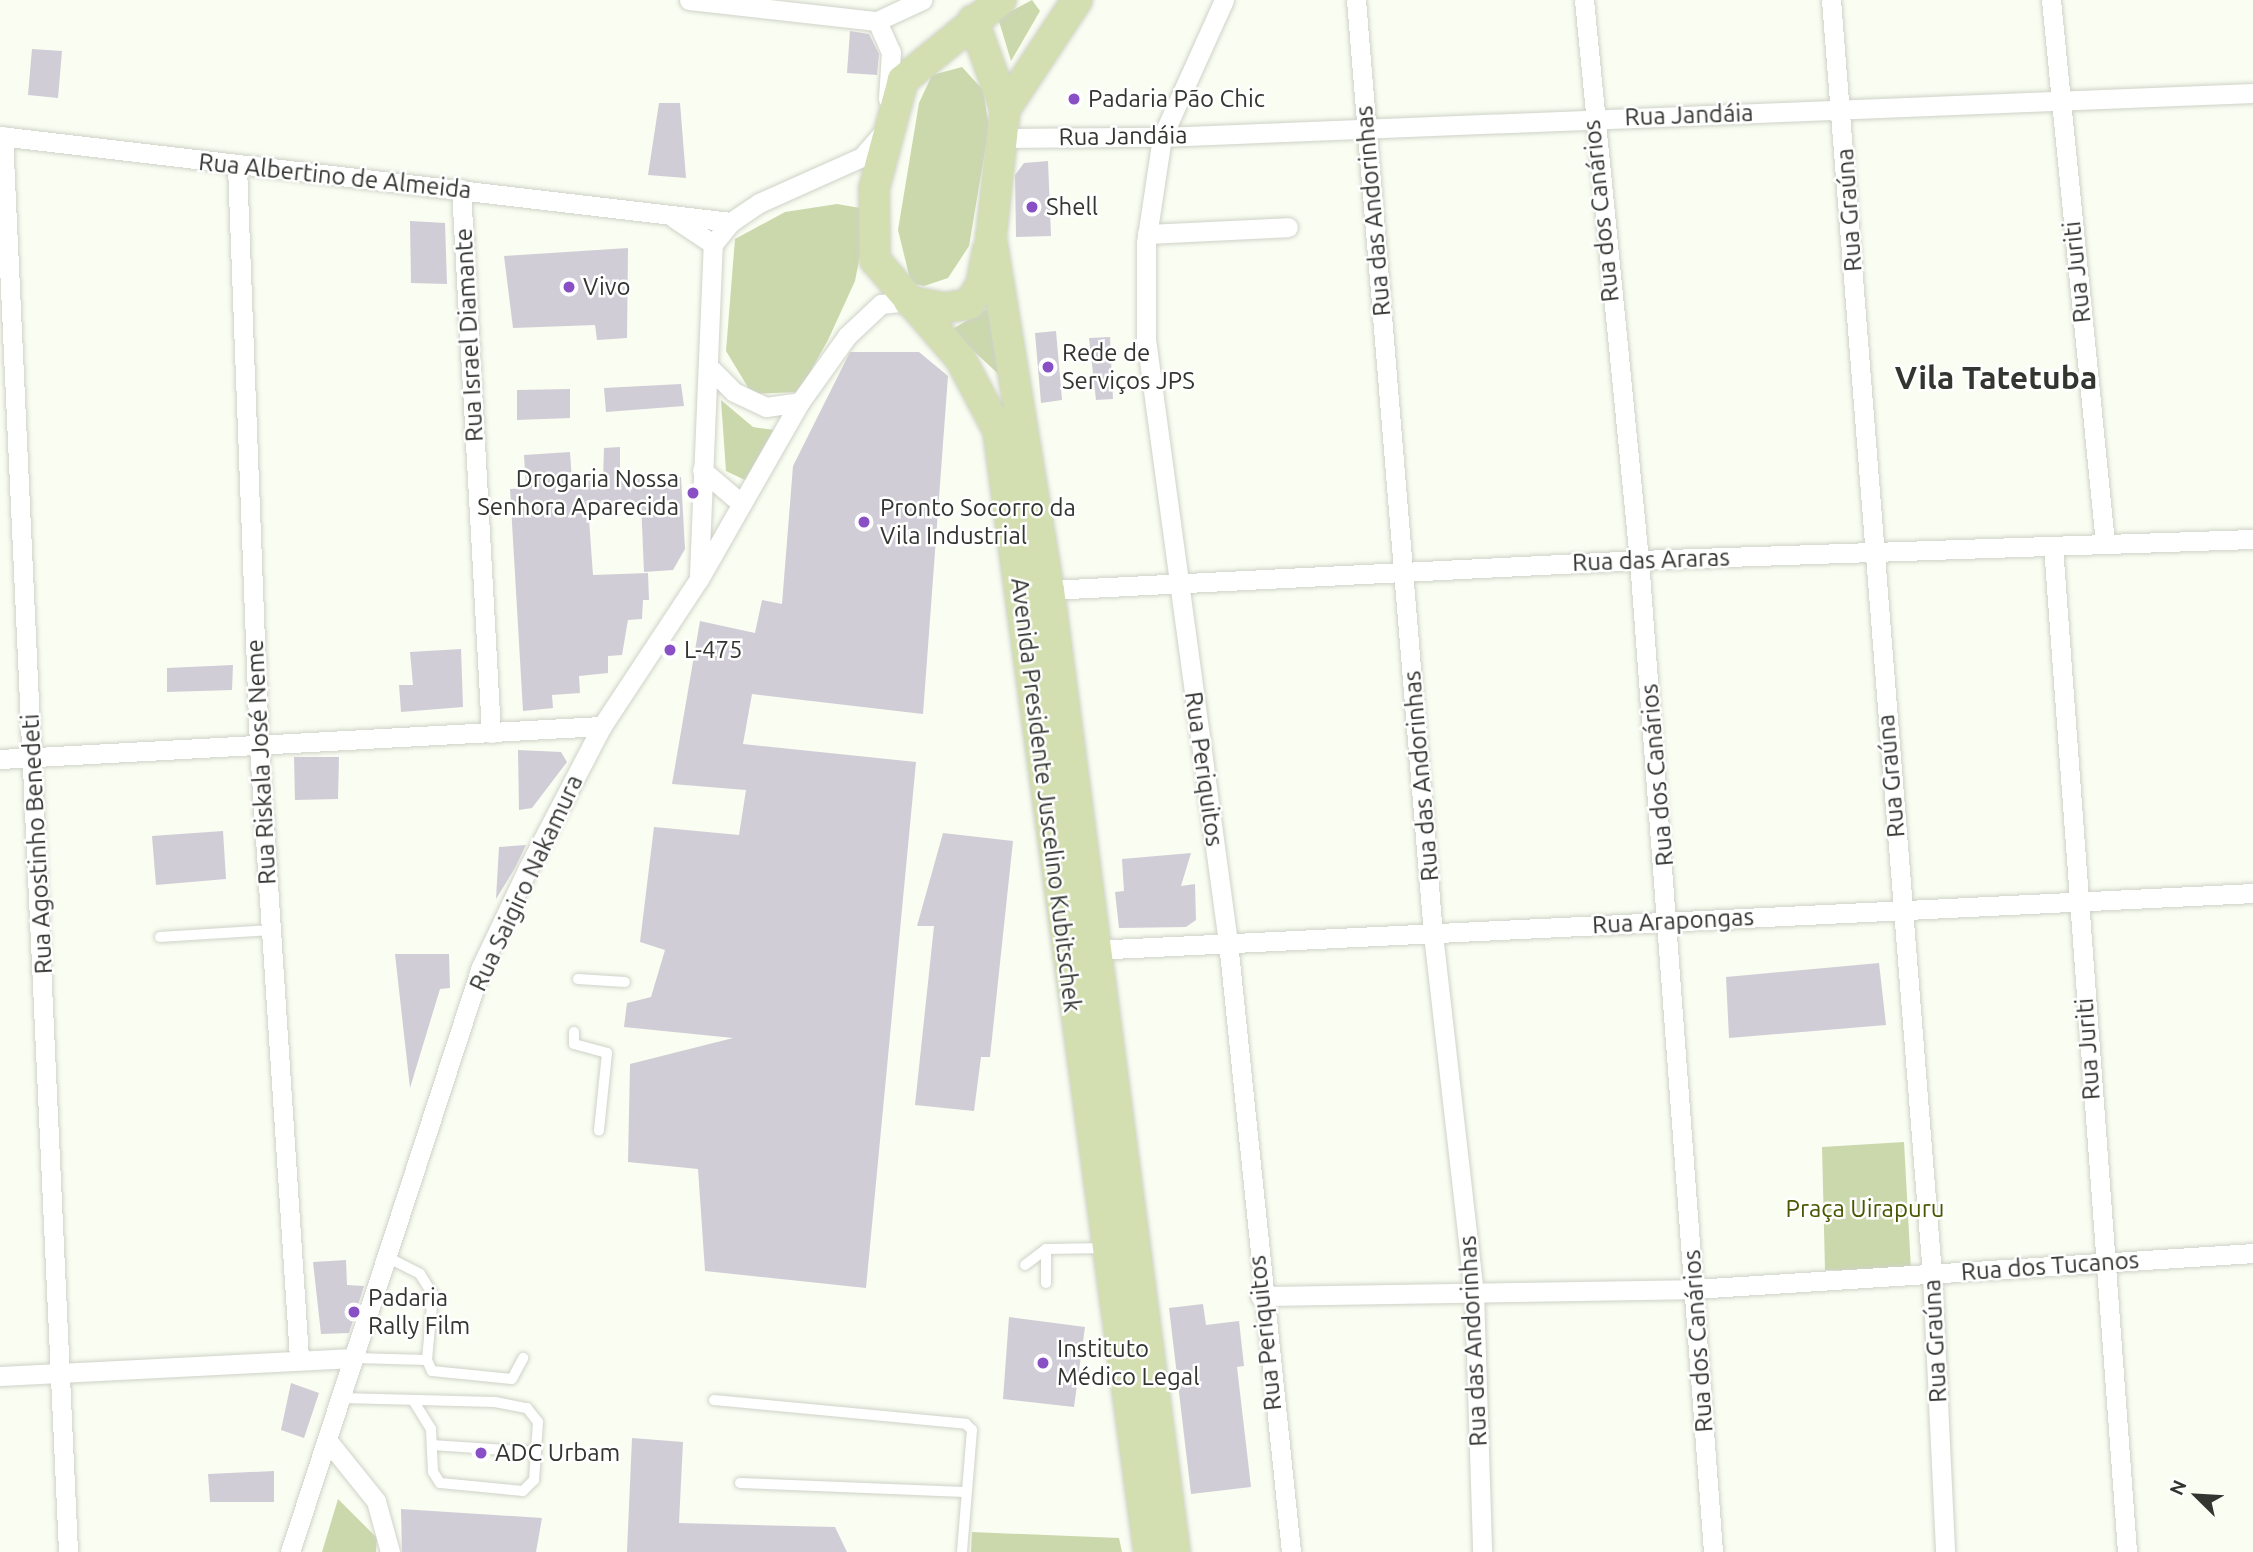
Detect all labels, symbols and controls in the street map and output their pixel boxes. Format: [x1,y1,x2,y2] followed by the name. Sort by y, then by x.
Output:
[1088,85,1265,113] place label: Padaria Pão Chic
[1066,91,1082,107] marker: Padaria Pão Chic
[1624,98,1754,132] street label: Rua Jandáia
[1349,105,1397,317] street label: Rua das Andorinhas
[1577,119,1625,303] street label: Rua dos Canários
[1058,120,1188,152] street label: Rua Jandáia
[197,147,473,205] street label: Rua Albertino de Almeida
[1830,147,1868,273] street label: Rua Graúna
[1046,193,1098,221] place label: Shell
[1024,199,1040,215] marker: Shell
[2057,220,2097,324] street label: Rua Juriti
[449,227,489,443] street label: Rua Israel Diamante
[583,273,630,301] place label: Vivo
[561,279,577,295] marker: Vivo
[1062,339,1195,395] place label: Rede de Serviços JPS
[1895,358,2097,396] district label: Vila Tatetuba
[1040,359,1056,375] marker: Rede de Serviços JPS
[477,465,679,521] place label: Drogaria Nossa Senhora Aparecida
[685,485,701,501] marker: Drogaria Nossa Senhora Aparecida
[880,494,1076,550] place label: Pronto Socorro da Vila Industrial
[854,512,874,532] marker: Pronto Socorro da Vila Industrial
[1572,543,1730,577] street label: Rua das Araras
[1005,576,1087,1014] street label: Avenida Presidente Juscelino Kubitschek
[684,636,742,664] place label: L-475
[240,639,282,885] street label: Rua Riskala José Neme
[662,642,678,658] marker: L-475
[1397,670,1445,882] street label: Rua das Andorinhas
[1635,683,1679,867] street label: Rua dos Canários
[1179,690,1229,848] street label: Rua Periquitos
[16,713,58,975] street label: Rua Agostinho Benedeti
[1871,713,1911,839] street label: Rua Graúna
[463,770,589,996] street label: Rua Saigiro Nakamura
[1591,902,1755,940] street label: Rua Arapongas
[2070,997,2106,1101] street label: Rua Juriti
[1786,1195,1944,1223] park label: Praça Uirapuru
[1453,1235,1493,1447] street label: Rua das Andorinhas
[1960,1245,2140,1287] street label: Rua dos Tucanos
[1677,1249,1719,1433] street label: Rua dos Canários
[1243,1254,1287,1412] street label: Rua Periquitos
[1917,1279,1953,1403] street label: Rua Graúna
[368,1284,470,1340] place label: Padaria Rally Film
[346,1304,362,1320] marker: Padaria Rally Film
[1057,1335,1199,1391] place label: Instituto Médico Legal
[1035,1355,1051,1371] marker: Instituto Médico Legal
[495,1439,620,1467] place label: ADC Urbam
[473,1445,489,1461] marker: ADC Urbam
[2162,1461,2232,1531] north arrow
[2165,1477,2191,1498] text: N

